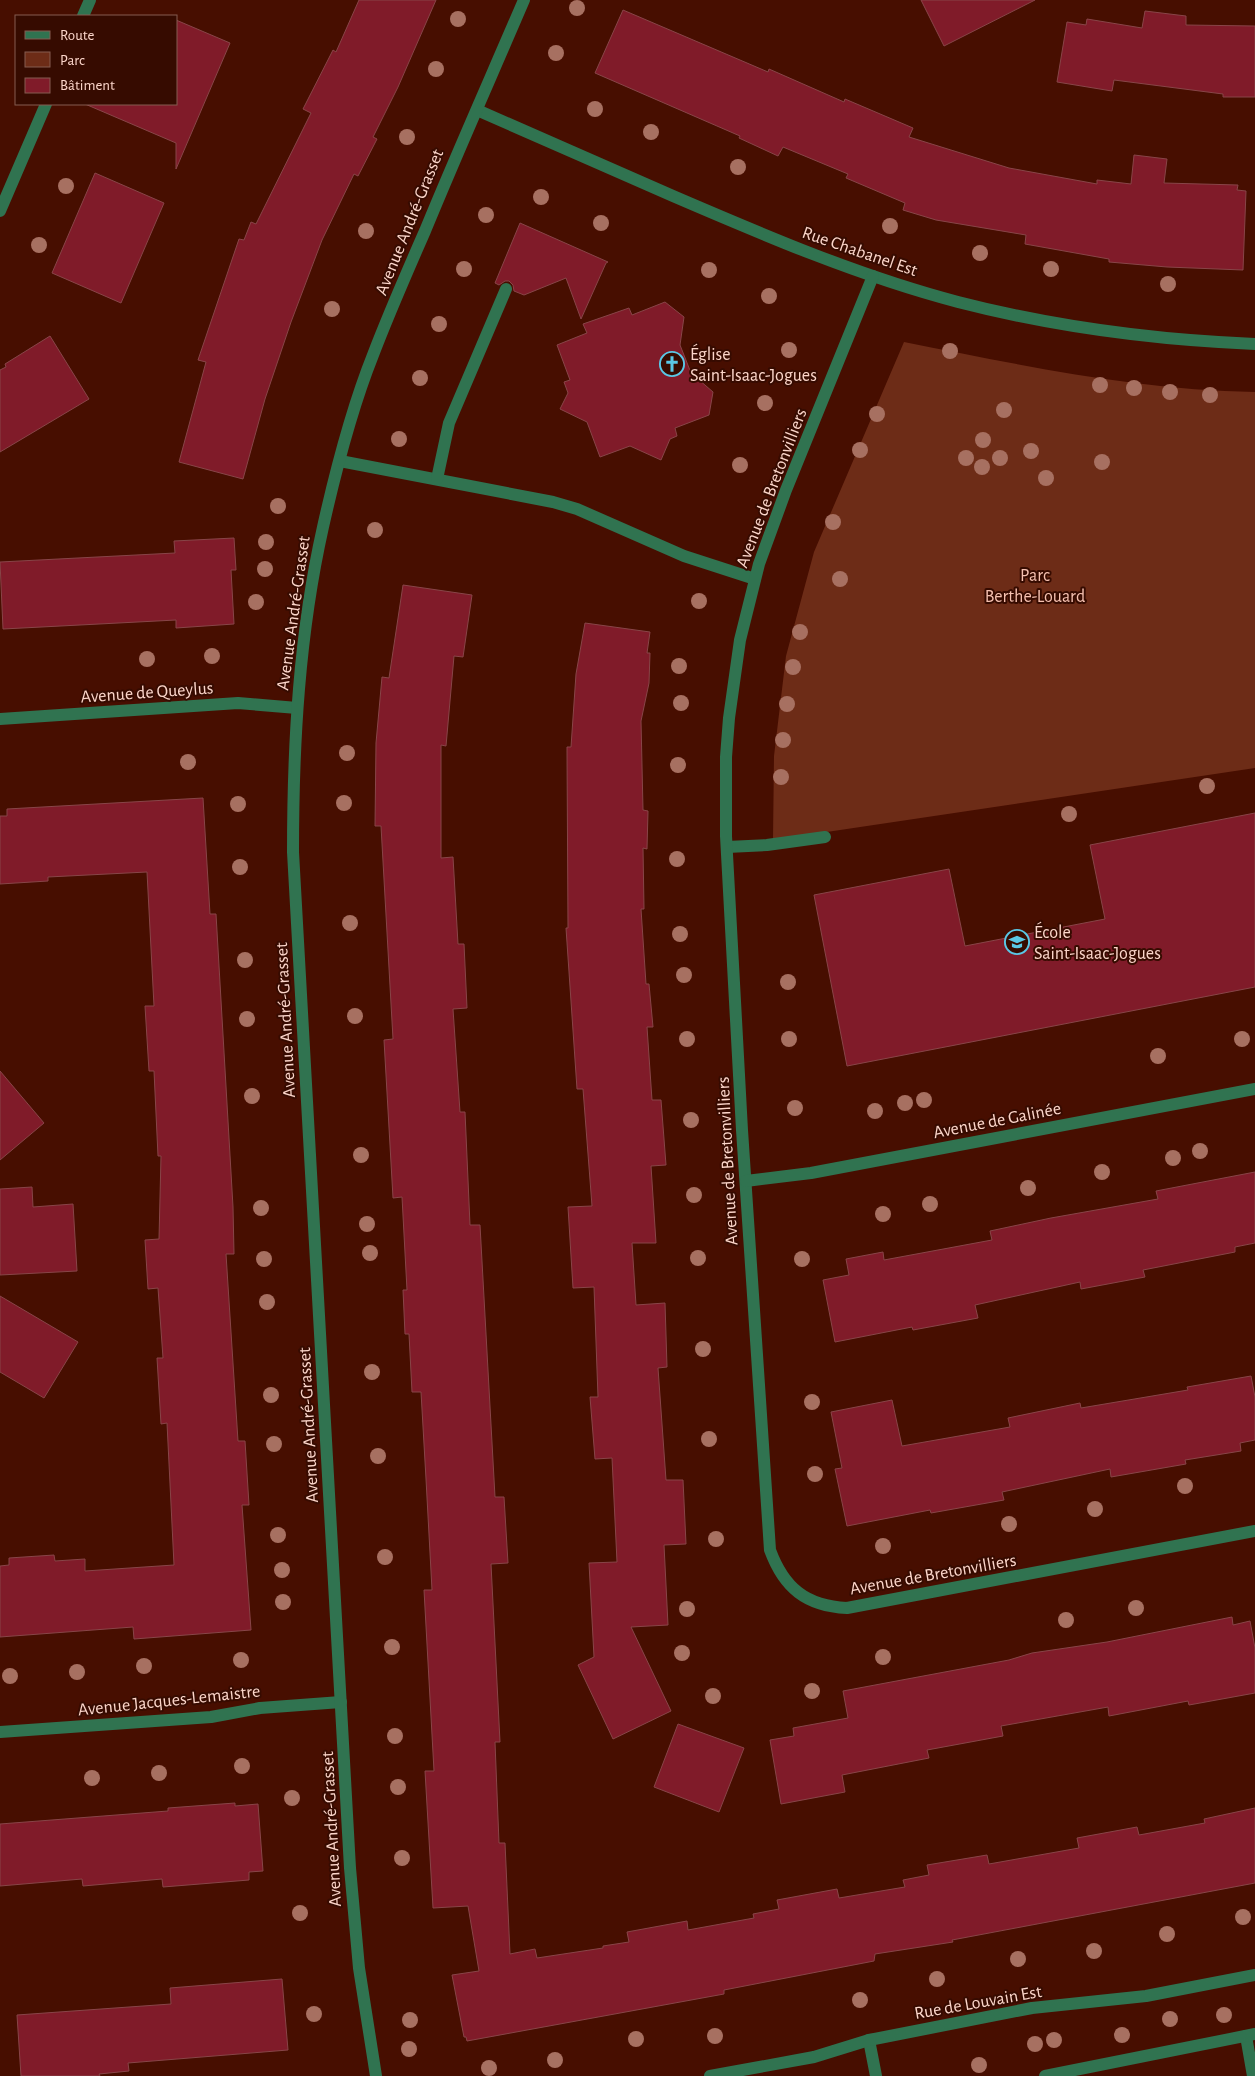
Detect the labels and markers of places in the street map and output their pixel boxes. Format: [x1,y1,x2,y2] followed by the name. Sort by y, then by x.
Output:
[690,343,817,385] place label: Église Saint-Isaac-Jogues
[659,351,685,377] church icon: Église Saint-Isaac-Jogues
[1034,921,1161,963] place label: École Saint-Isaac-Jogues
[1004,929,1030,955] school or university icon: École Saint-Isaac-Jogues

